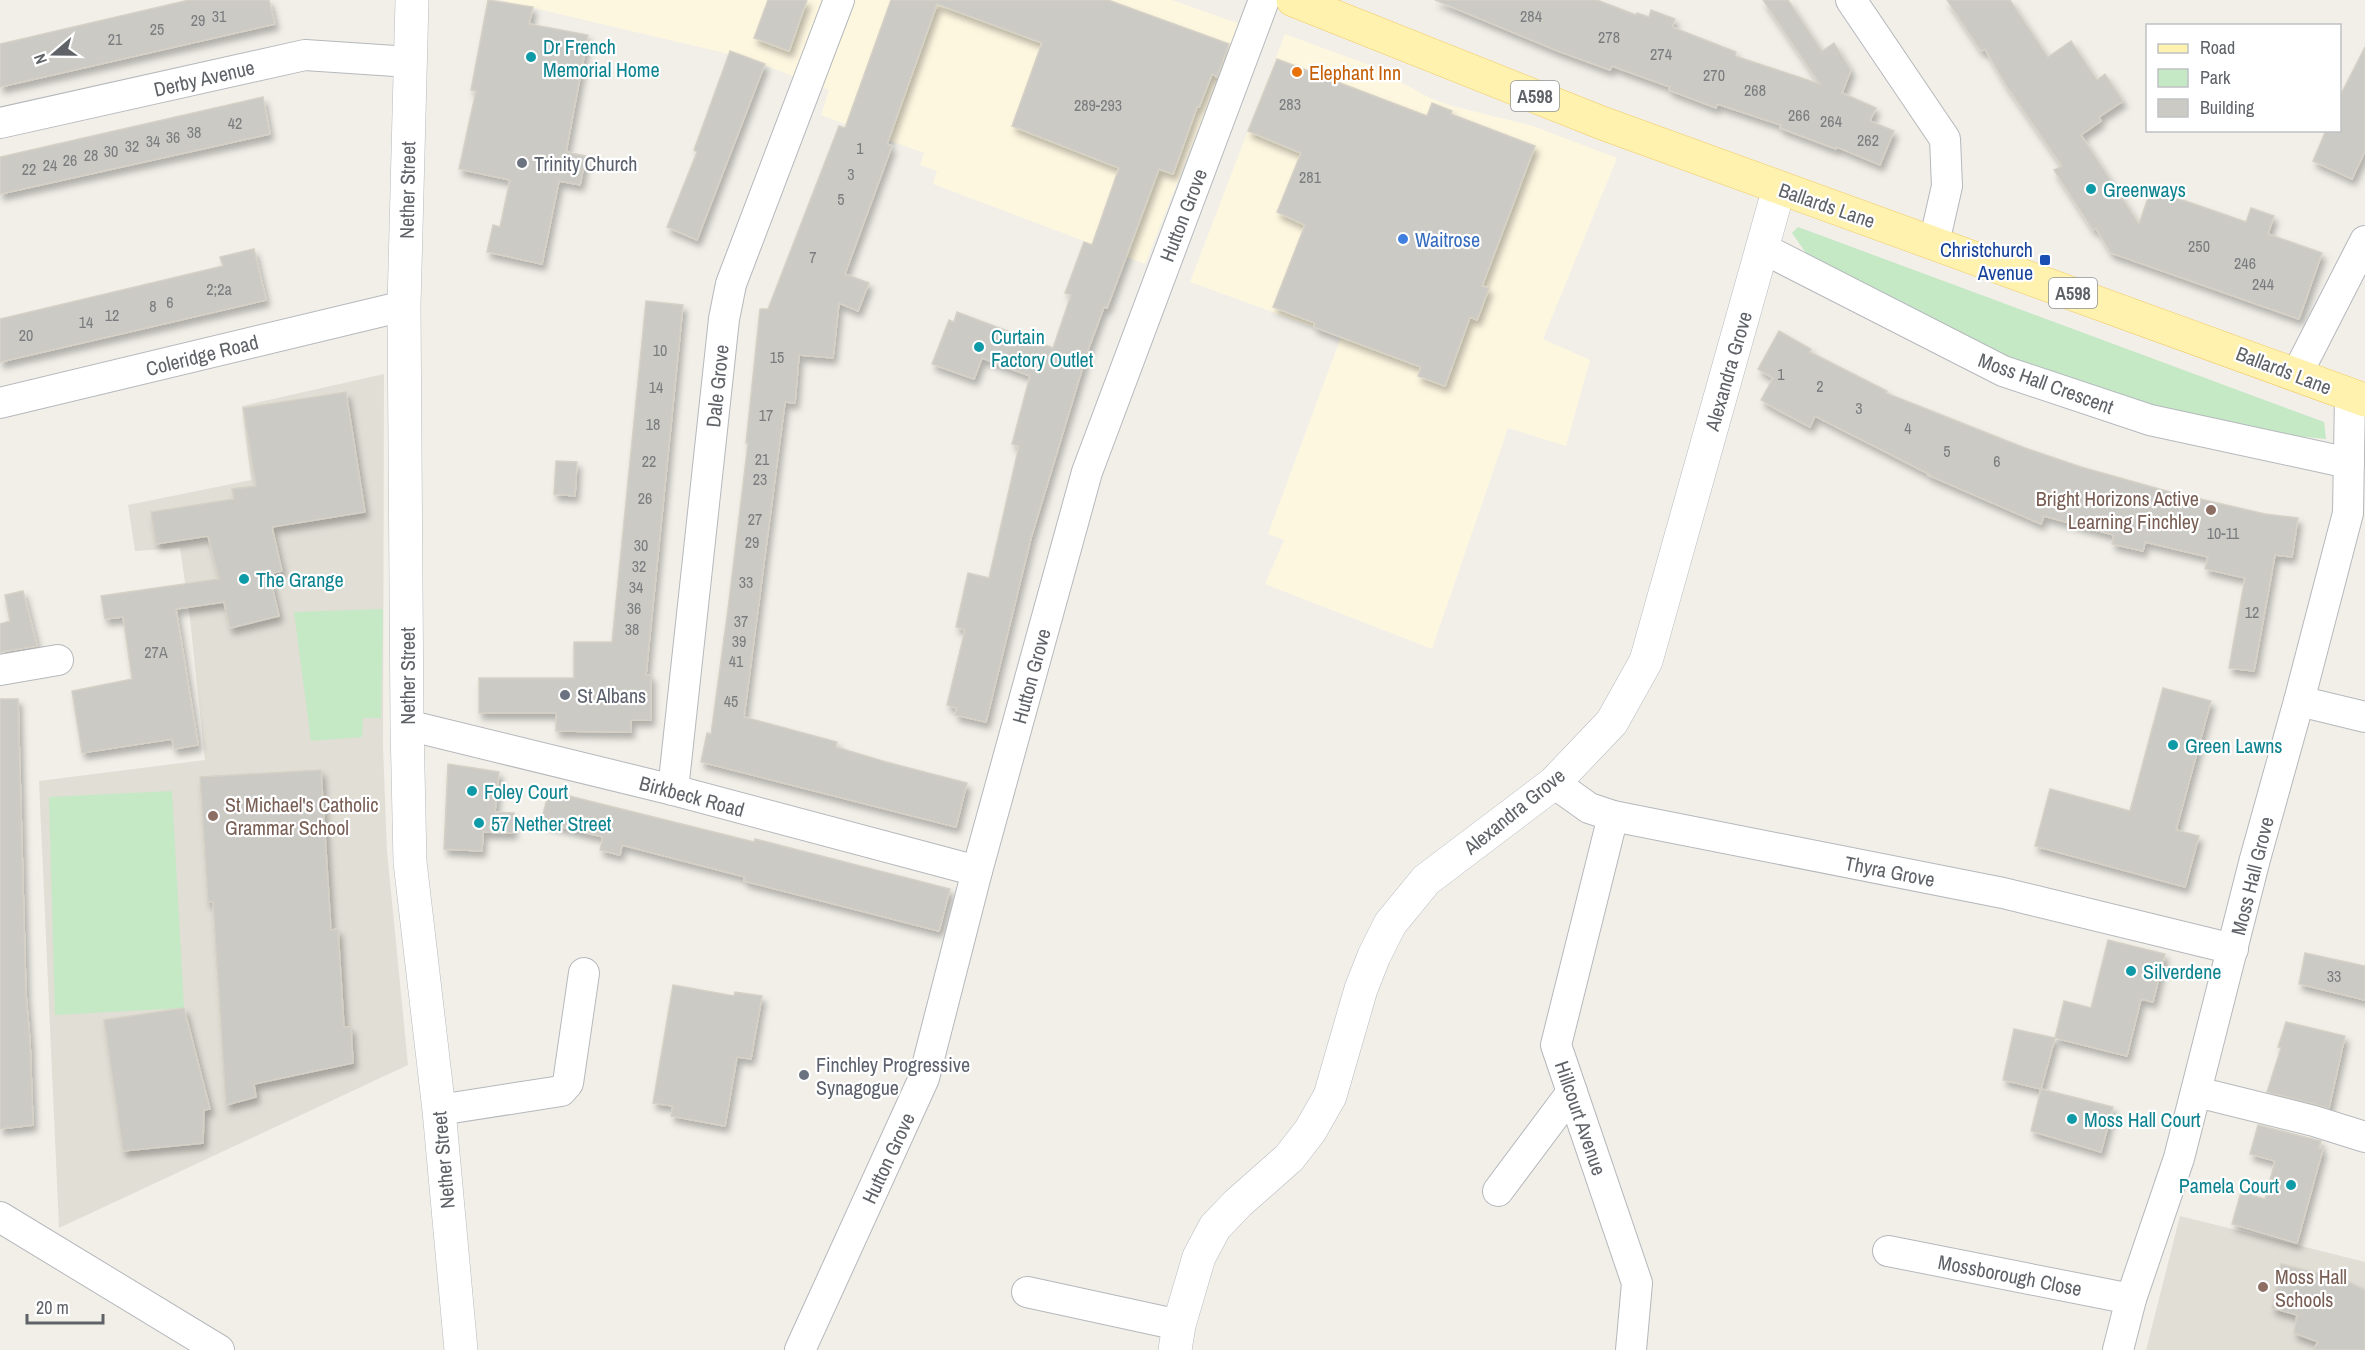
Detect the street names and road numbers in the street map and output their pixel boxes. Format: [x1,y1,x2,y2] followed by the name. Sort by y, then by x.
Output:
[151,53,257,103] street label: Derby Avenue
[1511,81,1559,111] road number: A598
[393,141,421,239] street label: Nether Street
[1153,165,1213,265] street label: Hutton Grove
[1775,176,1879,234] street label: Ballards Lane
[2049,278,2097,308] road number: A598
[1698,308,1758,435] street label: Alexandra Grove
[143,328,261,382] street label: Coleridge Road
[2232,339,2336,401] street label: Ballards Lane
[699,343,735,429] street label: Dale Grove
[1975,346,2118,420] street label: Moss Hall Crescent
[1005,625,1057,727] street label: Hutton Grove
[394,627,421,725] street label: Nether Street
[1457,762,1570,861] street label: Alexandra Grove
[637,769,747,823] street label: Birkbeck Road
[2224,814,2280,938] street label: Moss Hall Grove
[1843,849,1937,893] street label: Thyra Grove
[1549,1057,1613,1179] street label: Hillcourt Avenue
[855,1108,921,1208] street label: Hutton Grove
[425,1110,461,1210] street label: Nether Street
[1936,1248,2084,1302] street label: Mossborough Close

